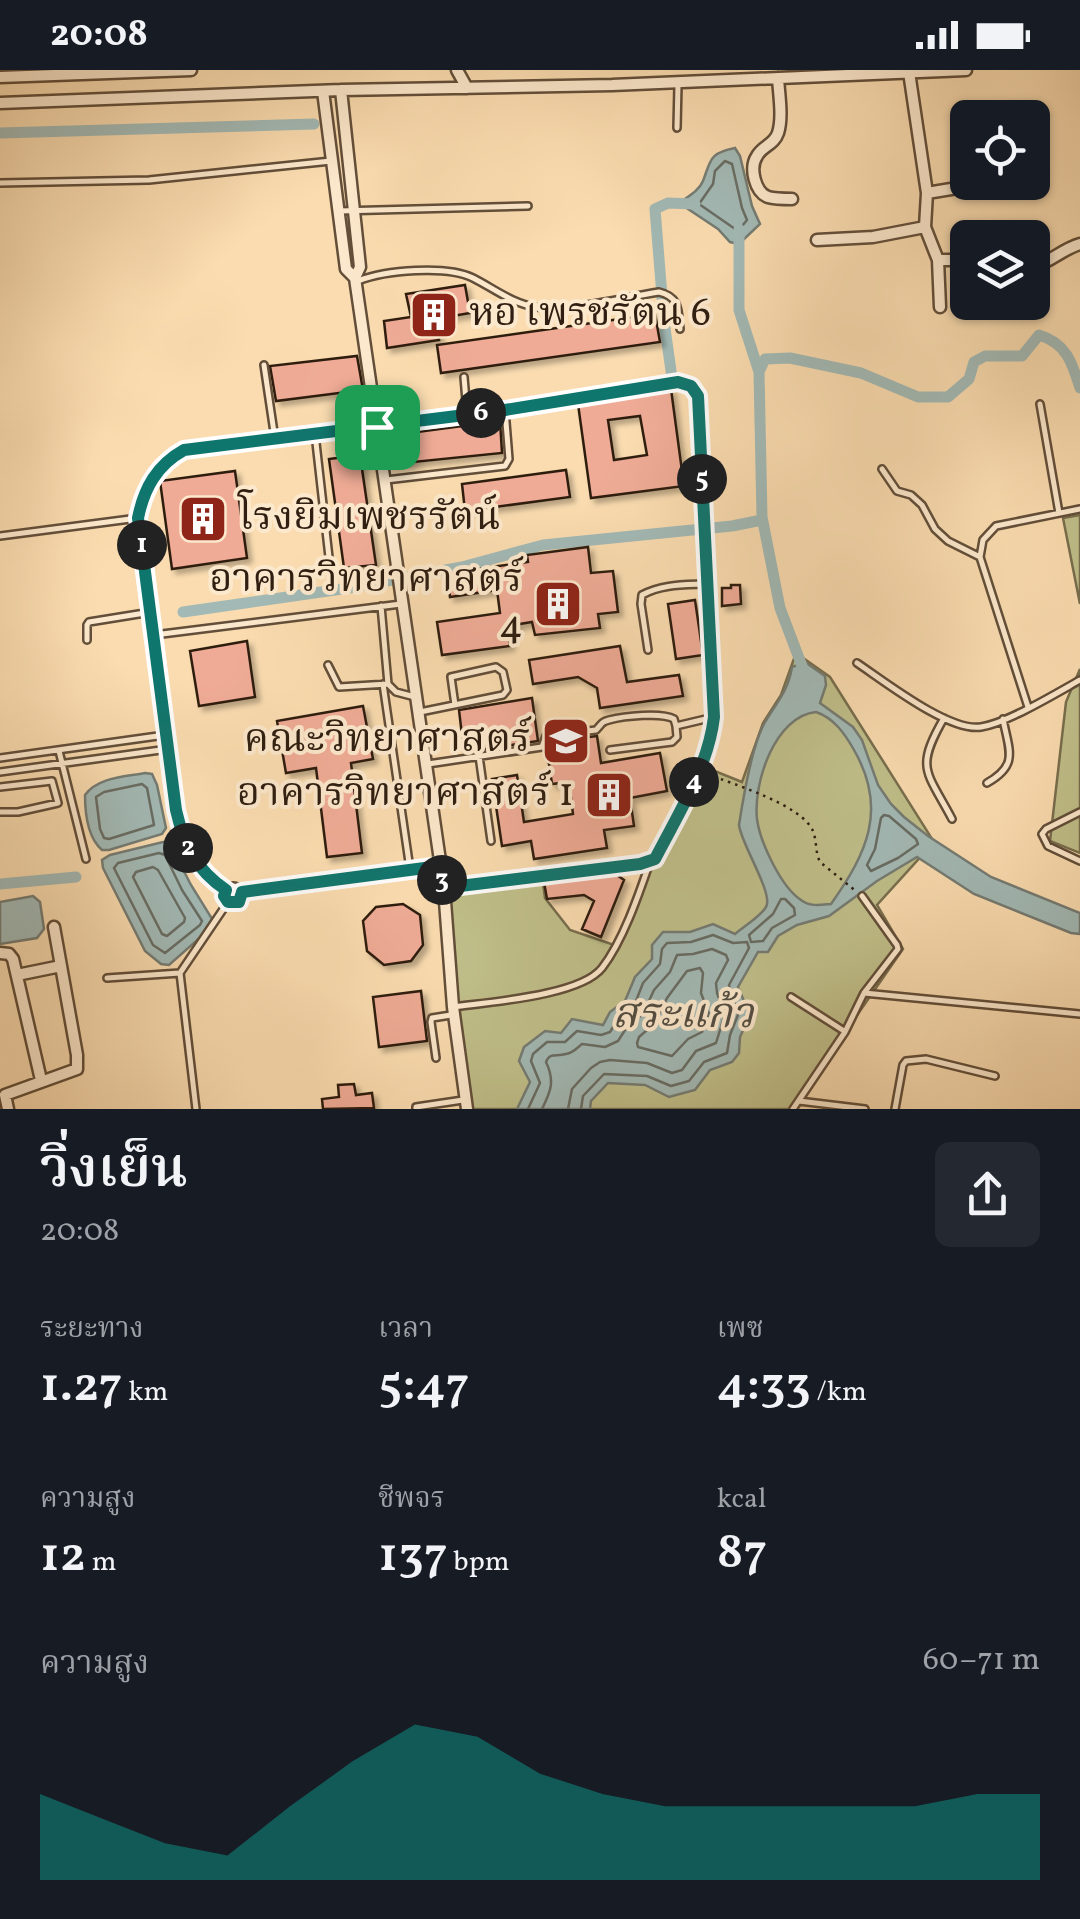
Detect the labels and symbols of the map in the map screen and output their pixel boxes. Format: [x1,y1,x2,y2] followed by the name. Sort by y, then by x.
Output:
[469,287,711,343] place label: หอ เพรชรัตน 6
[408,289,460,341] building icon: หอ เพรชรัตน 6
[335,385,420,470] pin
[456,388,506,438] pin: 6
[677,454,727,504] pin: 5
[237,489,500,547] place label: โรงยิมเพชรรัตน์
[177,493,229,545] building icon: โรงยิมเพชรรัตน์
[117,520,167,570] pin: 1
[209,553,524,655] place label: อาคารวิทยาศาสตร์ 4
[532,578,584,630] building icon: อาคารวิทยาศาสตร์ 4
[244,713,532,769] place label: คณะวิทยาศาสตร์
[540,715,592,767] school or university icon: คณะวิทยาศาสตร์
[669,757,719,807] pin: 4
[237,767,574,823] place label: อาคารวิทยาศาสตร์ 1
[583,769,635,821] building icon: อาคารวิทยาศาสตร์ 1
[163,823,213,873] pin: 2
[417,855,467,905] pin: 3
[612,987,755,1046] water label: สระแก้ว

